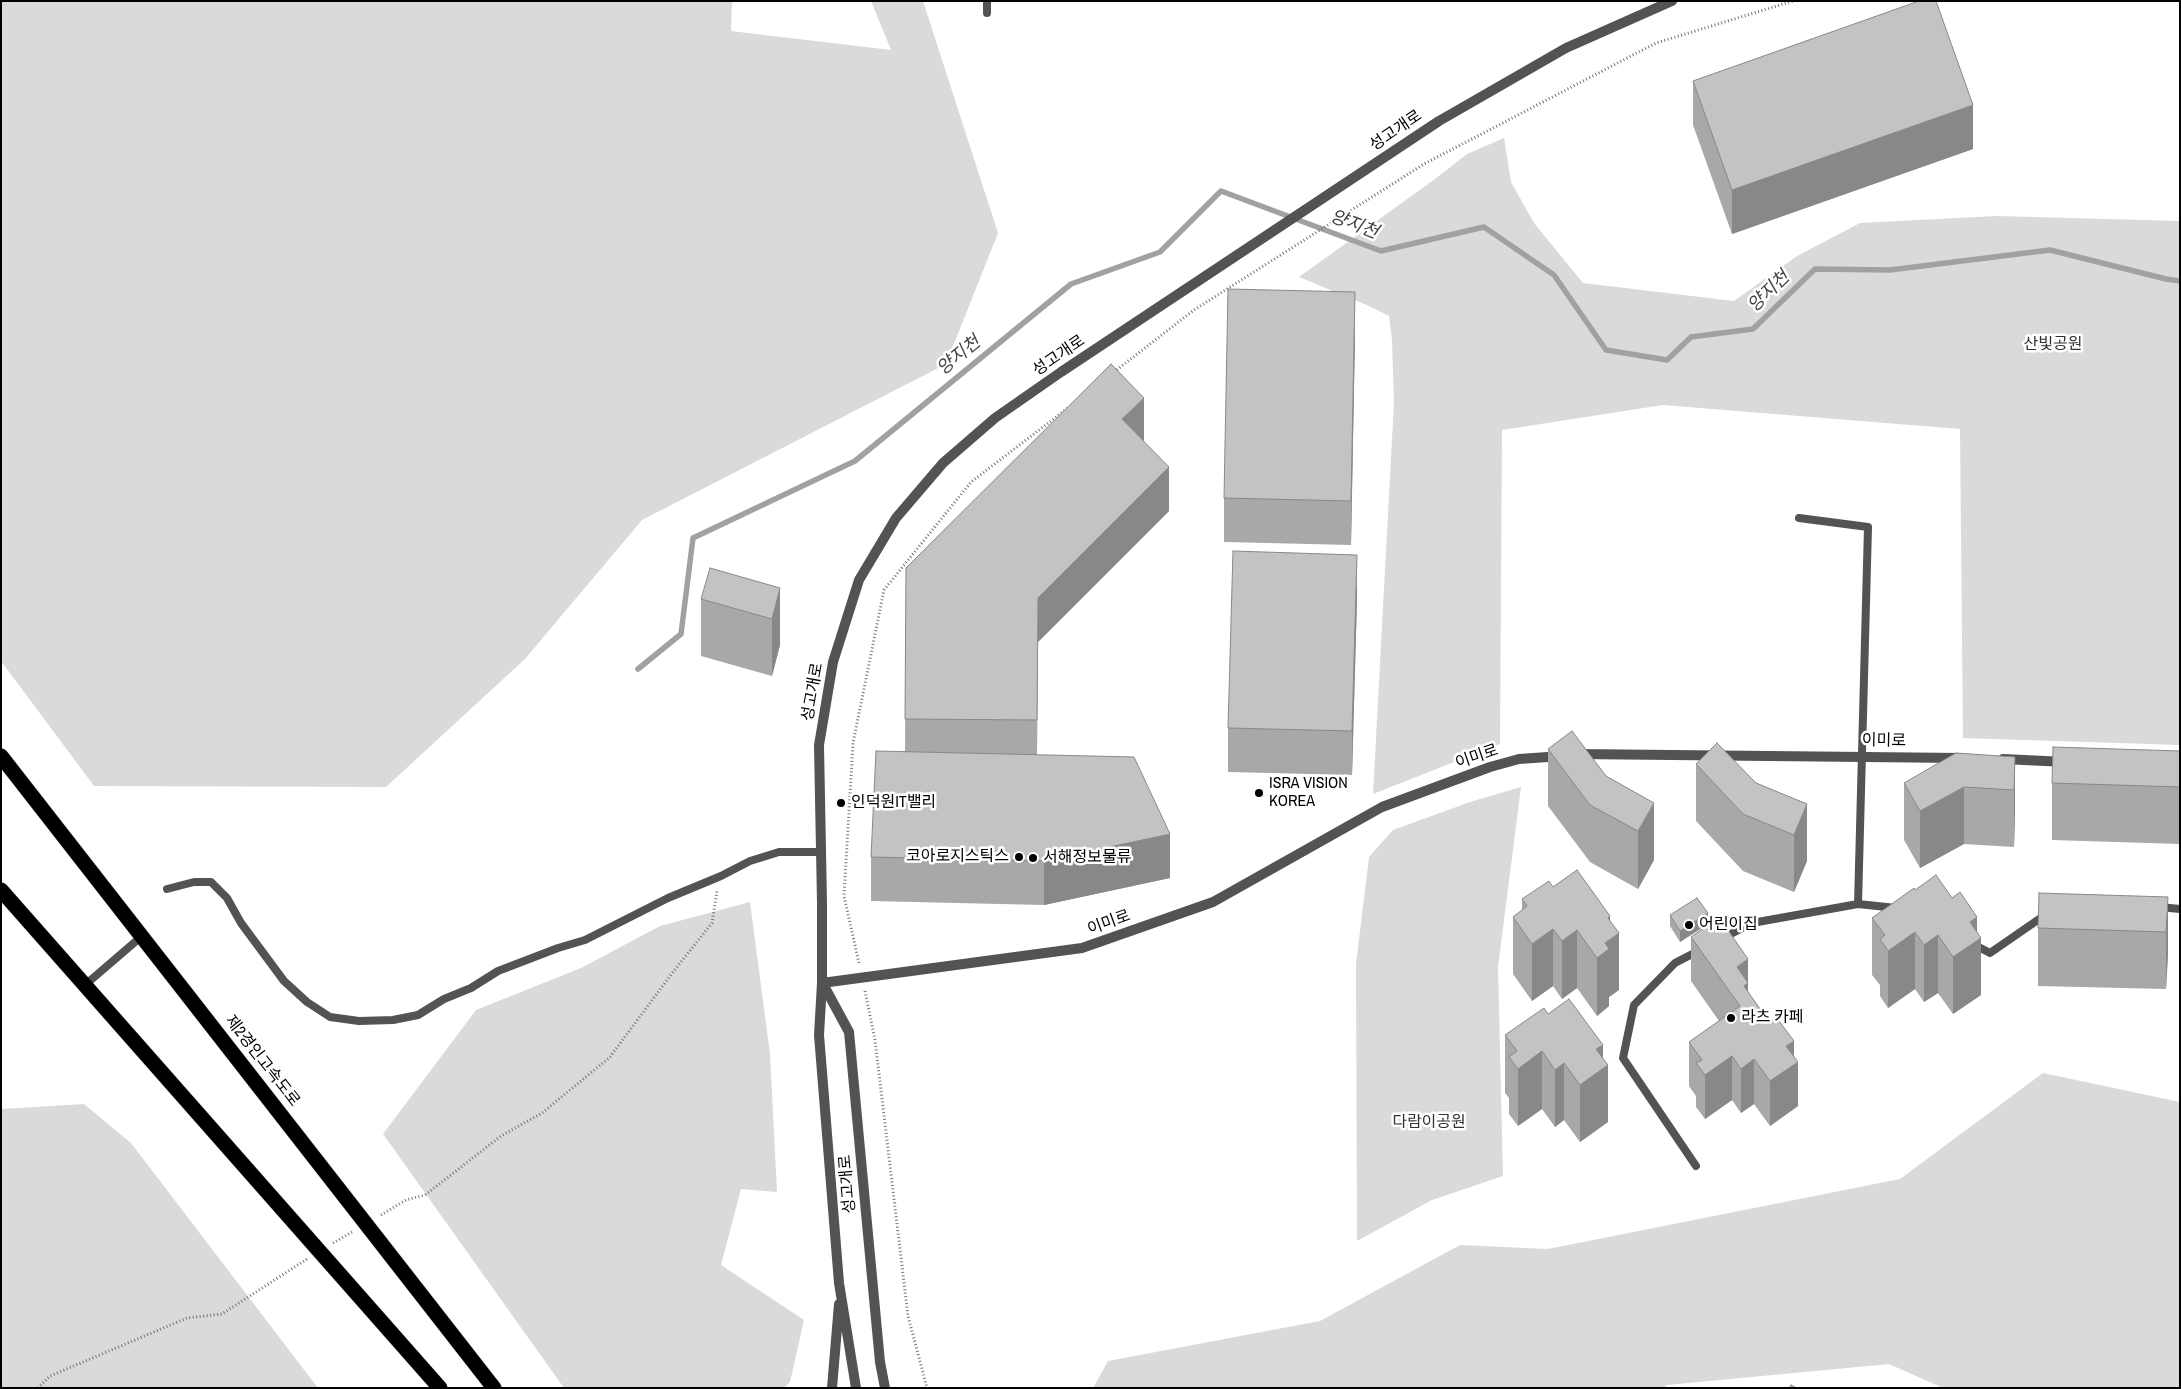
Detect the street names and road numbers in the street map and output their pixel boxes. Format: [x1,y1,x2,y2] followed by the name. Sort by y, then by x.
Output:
[1366,107,1426,155] street label: 성고개로
[1029,332,1089,380] street label: 성고개로
[798,661,828,723] street label: 성고개로
[1862,731,1906,751] street label: 이미로
[1453,741,1501,773] street label: 이미로
[1085,906,1133,940] street label: 이미로
[220,1012,304,1110] street label: 제2경인고속도로
[836,1154,860,1214] street label: 성고개로

